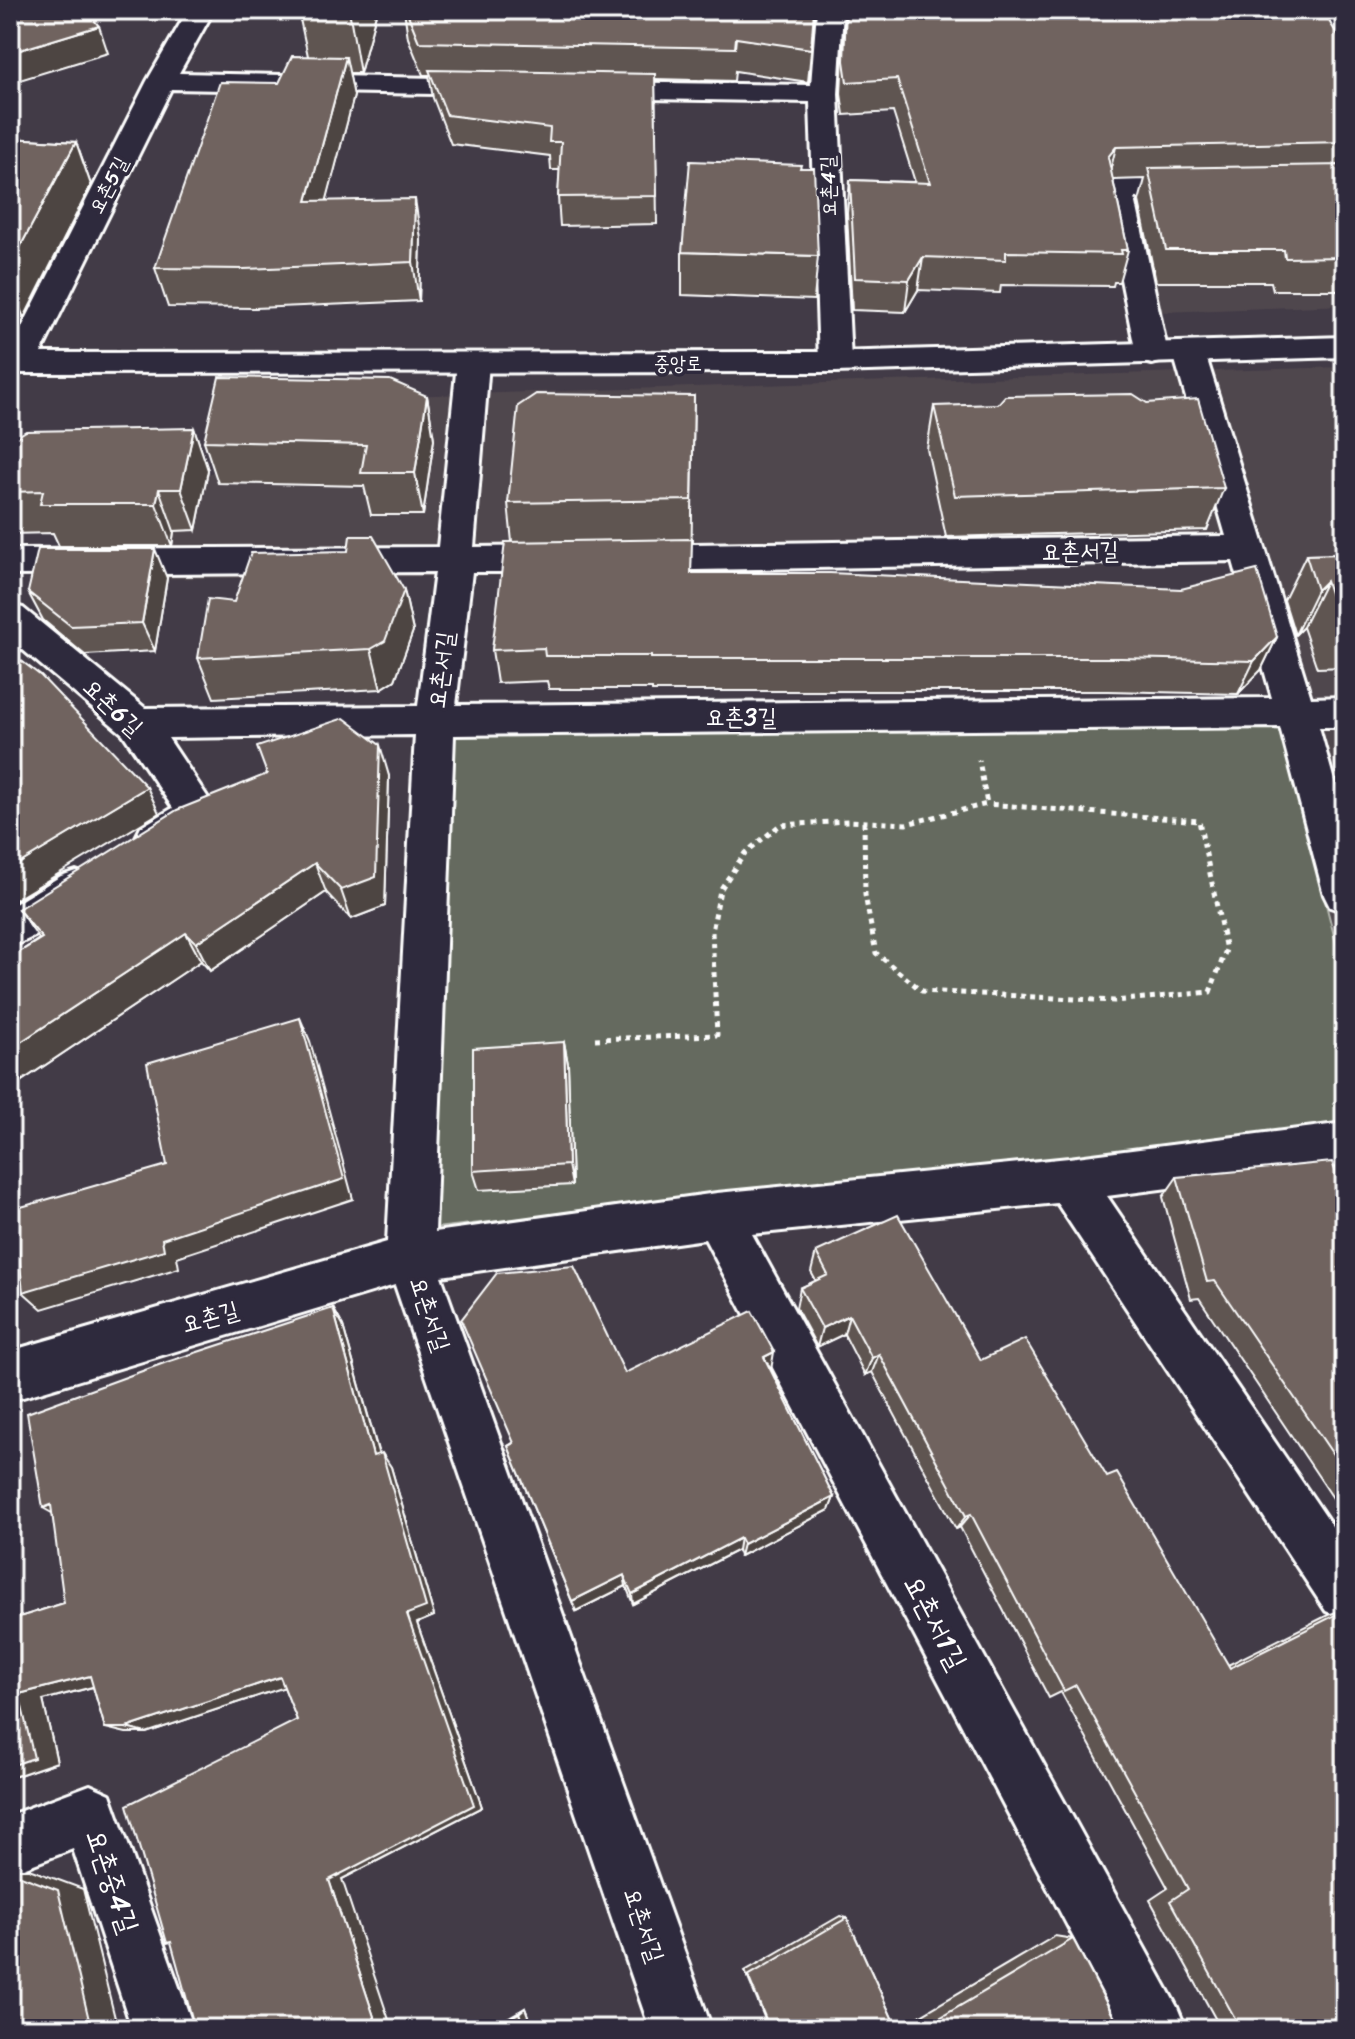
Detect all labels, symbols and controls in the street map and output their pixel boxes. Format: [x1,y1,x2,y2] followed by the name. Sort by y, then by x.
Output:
[79,150,138,220] street label: 요촌5길
[810,155,847,217] street label: 요촌4길
[654,346,702,381] street label: 중앙로
[1041,529,1119,573] street label: 요촌서길
[415,629,467,711] street label: 요촌서길
[73,667,153,747] street label: 요촌6길
[705,696,777,738] street label: 요촌3길
[398,1271,462,1357] street label: 요촌서길
[176,1289,244,1345] street label: 요촌길
[890,1566,981,1679] street label: 요촌서1길
[72,1822,153,1940] street label: 요촌중4길
[612,1882,676,1968] street label: 요촌서길

